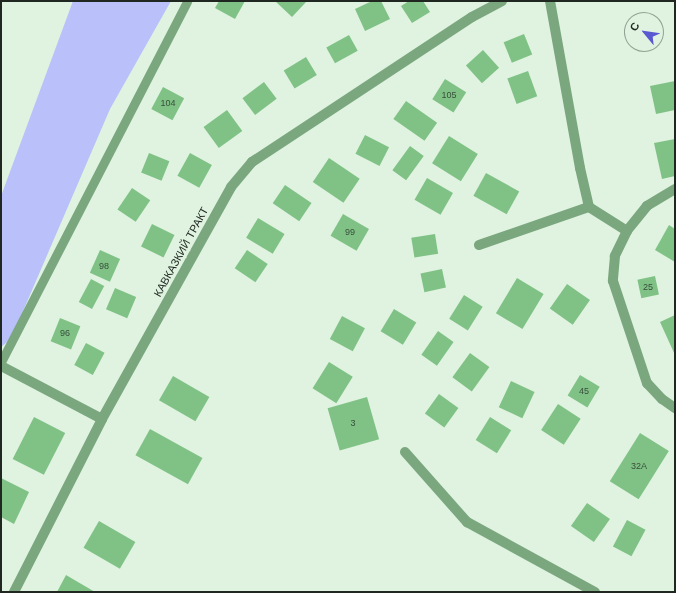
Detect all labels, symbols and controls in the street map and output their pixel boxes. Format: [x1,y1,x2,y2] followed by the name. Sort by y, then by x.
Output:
[624,12,664,52] north arrow
[627,20,642,33] text: С
[441,90,457,100] house number: 105
[160,98,176,108] house number: 104
[151,205,211,299] street label: КАВКАЗКИЙ ТРАКТ
[345,227,355,237] house number: 99
[99,261,109,271] house number: 98
[643,282,653,292] house number: 25
[60,328,70,338] house number: 96
[579,386,589,396] house number: 45
[350,418,356,428] house number: 3
[631,461,647,471] house number: 32А

